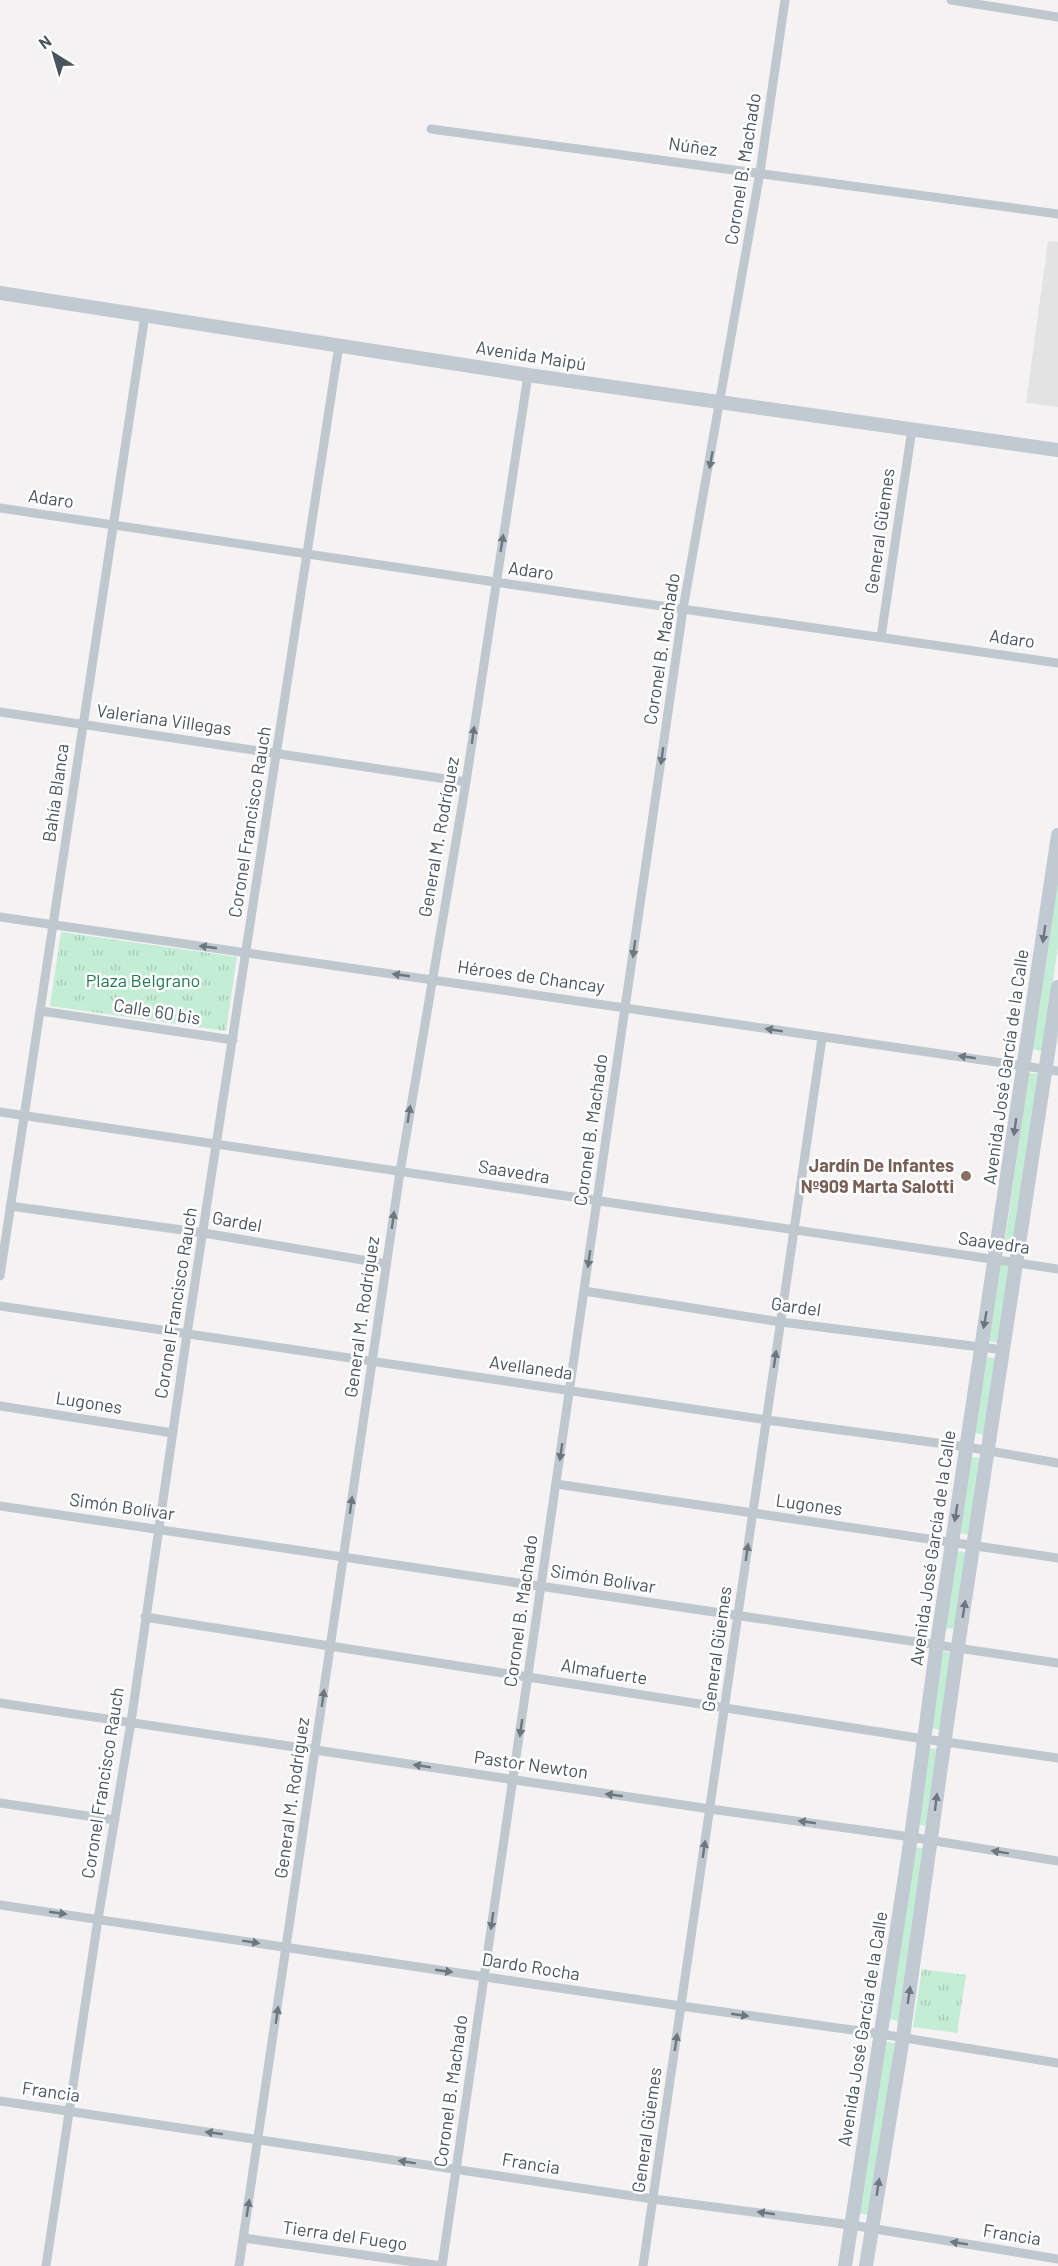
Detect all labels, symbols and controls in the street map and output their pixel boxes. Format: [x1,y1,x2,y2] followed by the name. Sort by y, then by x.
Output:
[24,24,84,84] north arrow
[35,31,55,52] text: N
[719,91,765,246] street label: Coronel B. Machado
[667,132,719,160] street label: Núñez
[474,335,588,375] street label: Avenida Maipú
[706,450,715,469] one-way arrow
[859,467,899,595] street label: General Güemes
[27,484,75,512] street label: Adaro
[497,533,506,552] one-way arrow
[507,556,555,584] street label: Adaro
[638,571,684,726] street label: Coronel B. Machado
[988,624,1036,652] street label: Adaro
[95,699,233,739] street label: Valeriana Villegas
[223,725,275,919] street label: Coronel Francisco Rauch
[468,726,477,745] one-way arrow
[37,742,73,844] street label: Bahía Blanca
[658,746,667,765] one-way arrow
[413,755,463,919] street label: General M. Rodríguez
[1039,925,1048,944] one-way arrow
[629,939,638,958] one-way arrow
[199,942,218,951] one-way arrow
[978,948,1032,1186] street label: Avenida José García de la Calle
[456,955,606,997] street label: Héroes de Chancay
[86,969,200,991] park label: Plaza Belgrano
[392,970,411,979] one-way arrow
[112,993,202,1029] street label: Calle 60 bis
[764,1026,783,1035] one-way arrow
[568,1052,612,1207] street label: Coronel B. Machado
[957,1053,976,1062] one-way arrow
[405,1104,414,1123] one-way arrow
[1011,1118,1020,1137] one-way arrow
[801,1154,954,1197] place label: Jardín De Infantes Nº909 Marta Salotti
[477,1155,552,1188] street label: Saavedra
[959,1169,973,1183] marker: Jardín De Infantes Nº909 Marta Salotti
[149,1206,201,1400] street label: Coronel Francisco Rauch
[211,1206,264,1236] street label: Gardel
[388,1210,397,1229] one-way arrow
[957,1226,1031,1258] street label: Saavedra
[339,1235,383,1399] street label: General M. Rodríguez
[584,1250,593,1269] one-way arrow
[770,1292,822,1320] street label: Gardel
[981,1311,990,1330] one-way arrow
[771,1349,780,1368] one-way arrow
[488,1350,574,1384] street label: Avellaneda
[54,1386,124,1418] street label: Lugones
[905,1429,959,1667] street label: Avenida José García de la Calle
[556,1443,565,1462] one-way arrow
[68,1488,177,1524] street label: Simón Bolívar
[774,1488,844,1520] street label: Lugones
[347,1495,356,1514] one-way arrow
[952,1504,961,1523] one-way arrow
[498,1533,542,1688] street label: Coronel B. Machado
[743,1542,752,1561] one-way arrow
[549,1559,658,1597] street label: Simón Bolívar
[696,1585,736,1713] street label: General Güemes
[959,1599,968,1618] one-way arrow
[559,1653,649,1689] street label: Almafuerte
[76,1686,128,1880] street label: Coronel Francisco Rauch
[319,1688,328,1707] one-way arrow
[269,1716,313,1880] street label: General M. Rodríguez
[516,1719,525,1738] one-way arrow
[473,1745,590,1783] street label: Pastor Newton
[412,1761,431,1770] one-way arrow
[605,1790,624,1799] one-way arrow
[931,1792,941,1811] one-way arrow
[798,1818,817,1827] one-way arrow
[700,1839,709,1858] one-way arrow
[991,1847,1010,1856] one-way arrow
[48,1909,67,1918] one-way arrow
[833,1910,891,2148] street label: Avenida José García de la Calle
[488,1912,497,1931] one-way arrow
[241,1938,260,1947] one-way arrow
[481,1947,582,1985] street label: Dardo Rocha
[434,1967,453,1976] one-way arrow
[904,1985,913,2004] one-way arrow
[272,2006,281,2025] one-way arrow
[731,2010,750,2019] one-way arrow
[428,2013,472,2168] street label: Coronel B. Machado
[672,2032,681,2051] one-way arrow
[626,2066,666,2194] street label: General Güemes
[21,2076,82,2106] street label: Francia
[204,2128,223,2137] one-way arrow
[501,2148,562,2178] street label: Francia
[397,2157,416,2166] one-way arrow
[874,2178,883,2197] one-way arrow
[244,2198,253,2217] one-way arrow
[756,2209,775,2218] one-way arrow
[281,2215,409,2255] street label: Tierra del Fuego
[982,2219,1043,2249] street label: Francia
[949,2238,968,2247] one-way arrow

